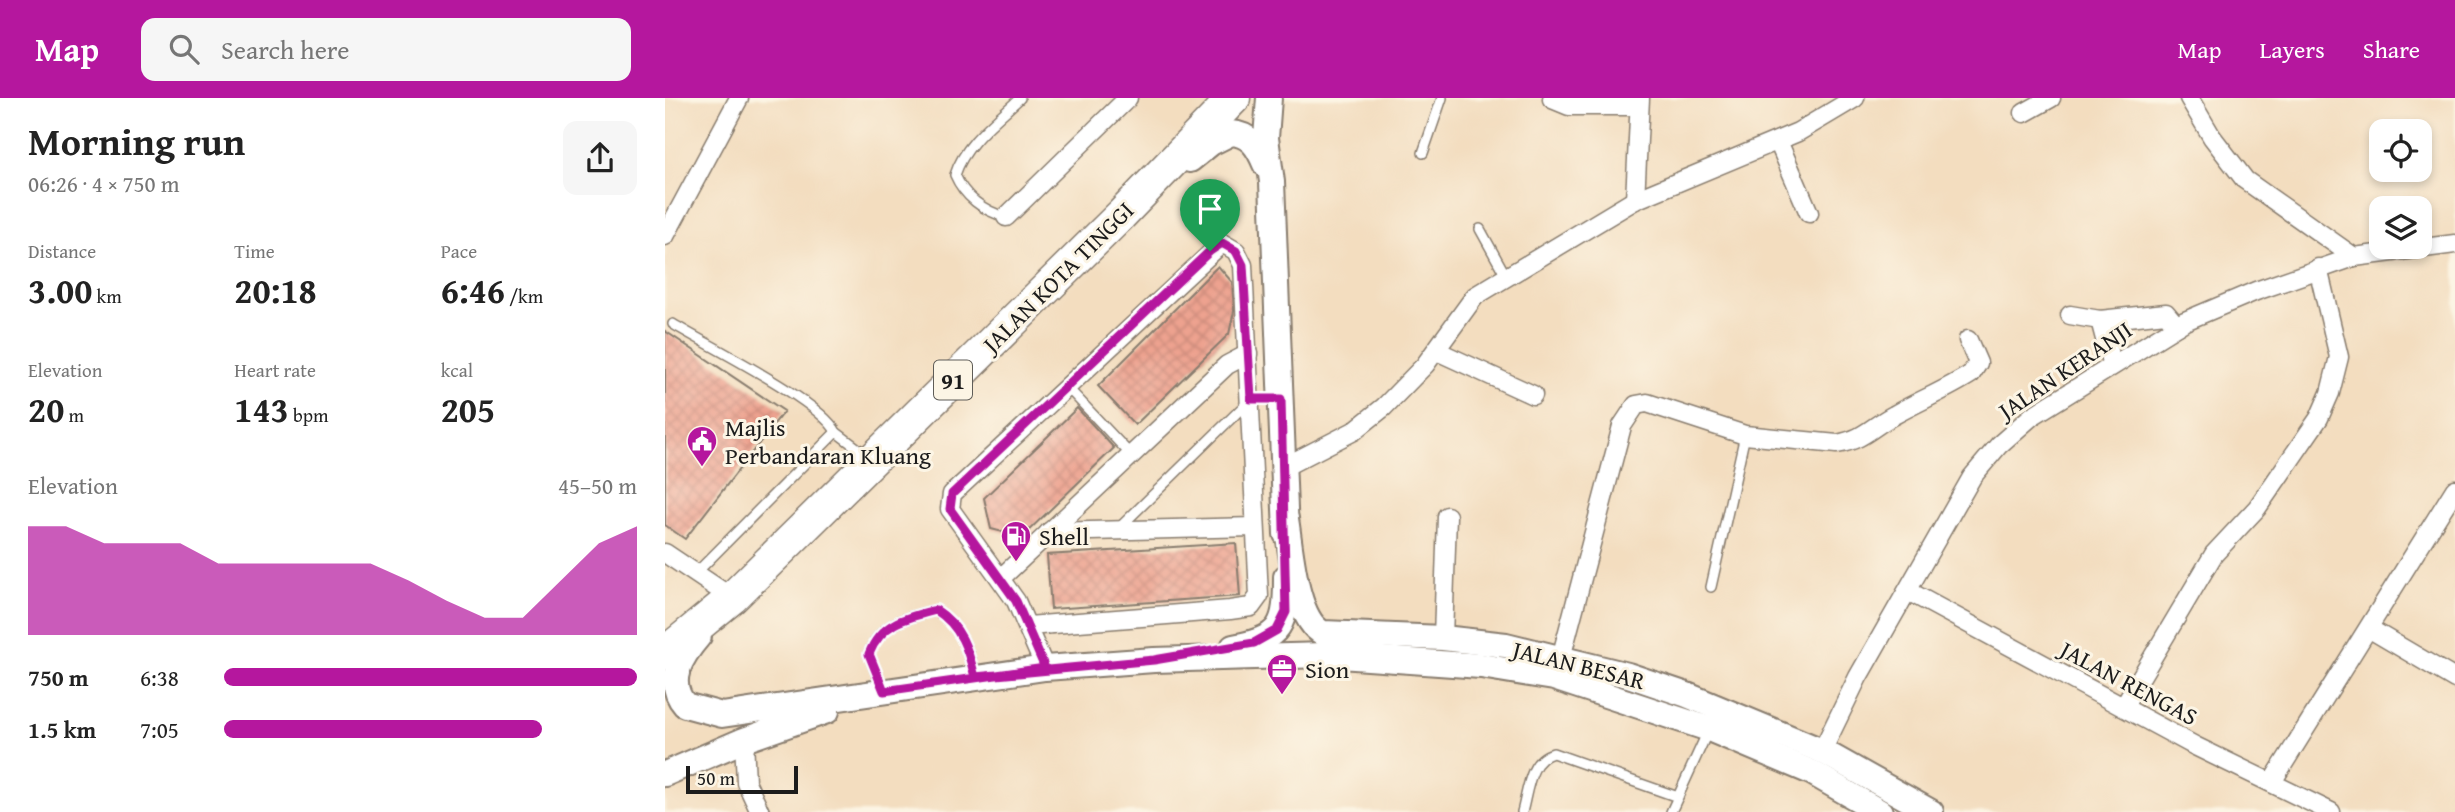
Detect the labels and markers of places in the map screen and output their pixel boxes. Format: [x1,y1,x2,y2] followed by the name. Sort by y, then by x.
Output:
[1180,179,1240,251] pin
[725,410,931,473] place label: Majlis Perbandaran Kluang
[685,424,719,468] public building icon: Majlis Perbandaran Kluang
[999,519,1033,563] fuel station icon: Shell
[1039,519,1089,554] place label: Shell
[1265,652,1299,696] office icon: Sion
[1305,652,1350,687] place label: Sion

